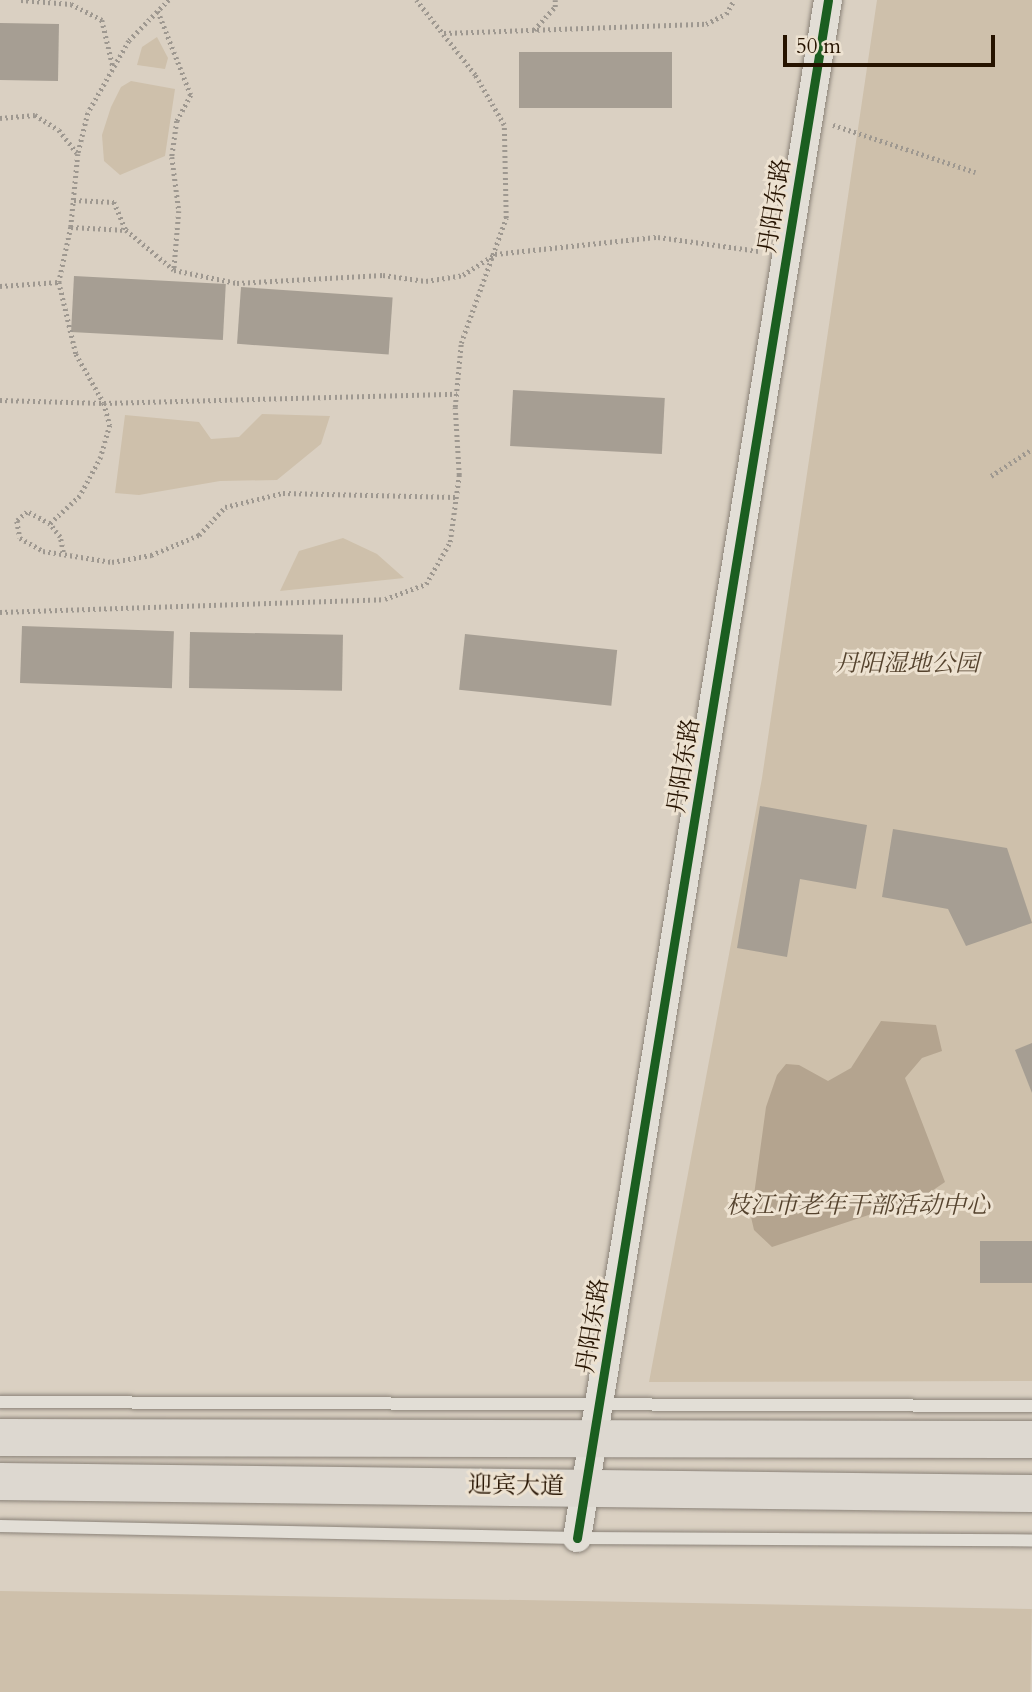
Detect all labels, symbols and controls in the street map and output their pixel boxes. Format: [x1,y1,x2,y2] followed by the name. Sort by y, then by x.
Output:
[787,21,999,65] scale bar
[796,32,841,61] text: 50 m
[753,156,797,256] street label: 丹阳东路
[835,650,979,678] park label: 丹阳湿地公园
[662,716,706,816] street label: 丹阳东路
[726,1192,990,1220] park label: 枝江市老年干部活动中心
[571,1276,615,1376] street label: 丹阳东路
[468,1471,564,1501] street label: 迎宾大道

